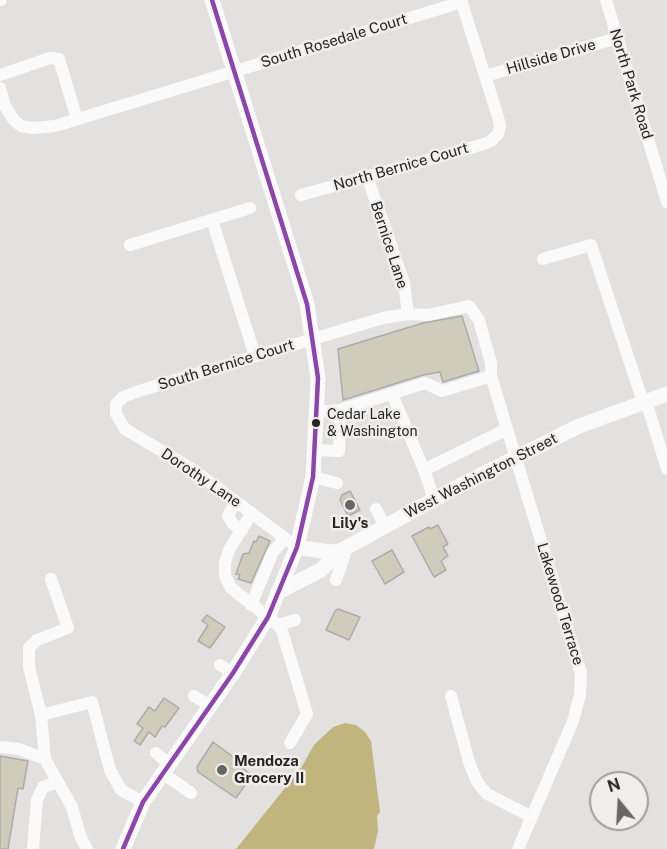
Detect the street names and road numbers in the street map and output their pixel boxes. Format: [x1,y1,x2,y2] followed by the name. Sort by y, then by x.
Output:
[259,10,409,72] street label: South Rosedale Court
[606,27,656,141] street label: North Park Road
[504,36,598,78] street label: Hillside Drive
[331,139,471,195] street label: North Bernice Court
[366,199,412,291] street label: Bernice Lane
[156,336,296,394] street label: South Bernice Court
[402,430,560,522] street label: West Washington Street
[158,445,244,511] street label: Dorothy Lane
[533,541,587,667] street label: Lakewood Terrace

